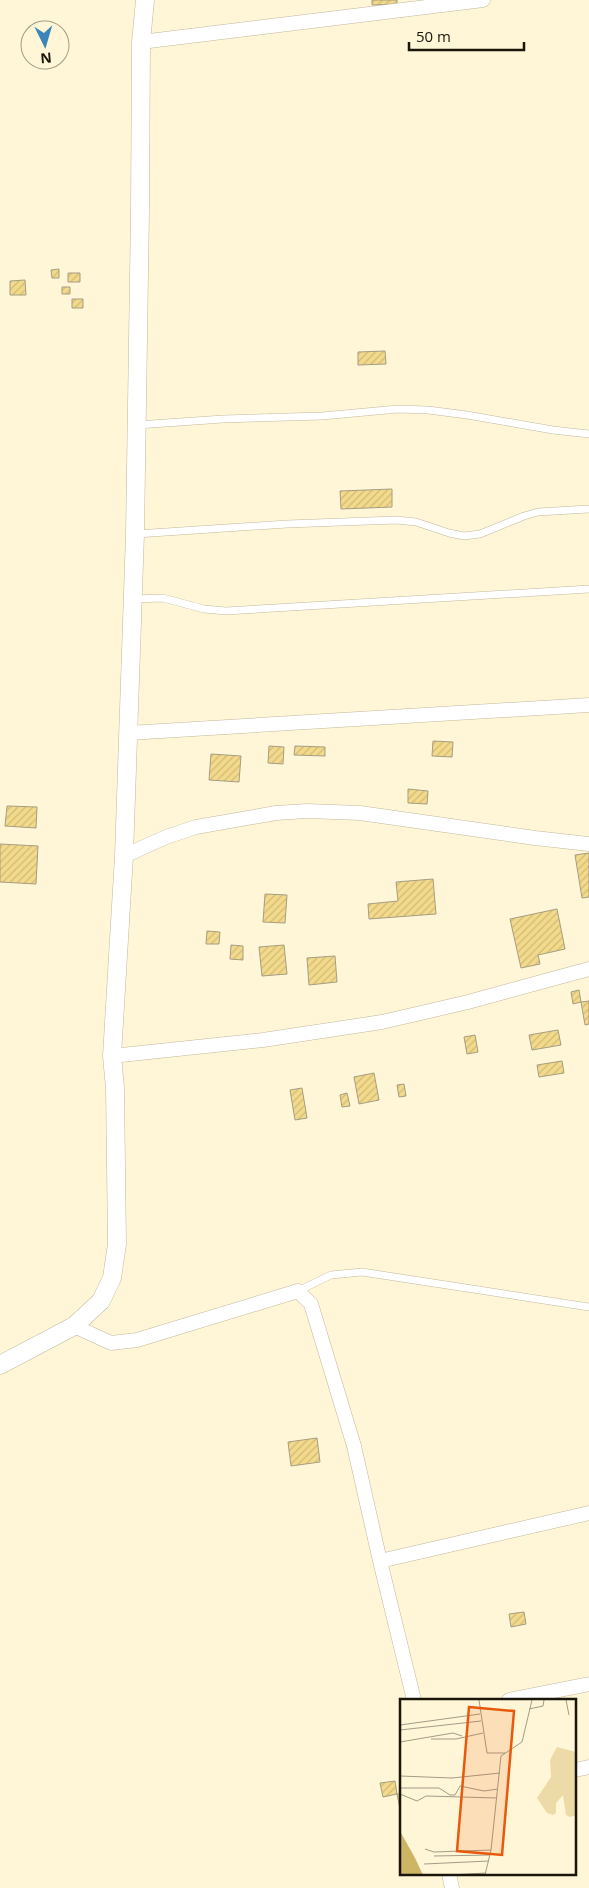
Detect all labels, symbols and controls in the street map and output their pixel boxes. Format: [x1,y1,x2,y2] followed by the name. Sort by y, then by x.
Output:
[20,20,70,70] north arrow
[409,20,524,52] scale bar
[416,26,451,46] text: 50 m
[40,48,53,68] text: N
[400,1699,576,1876] inset map

